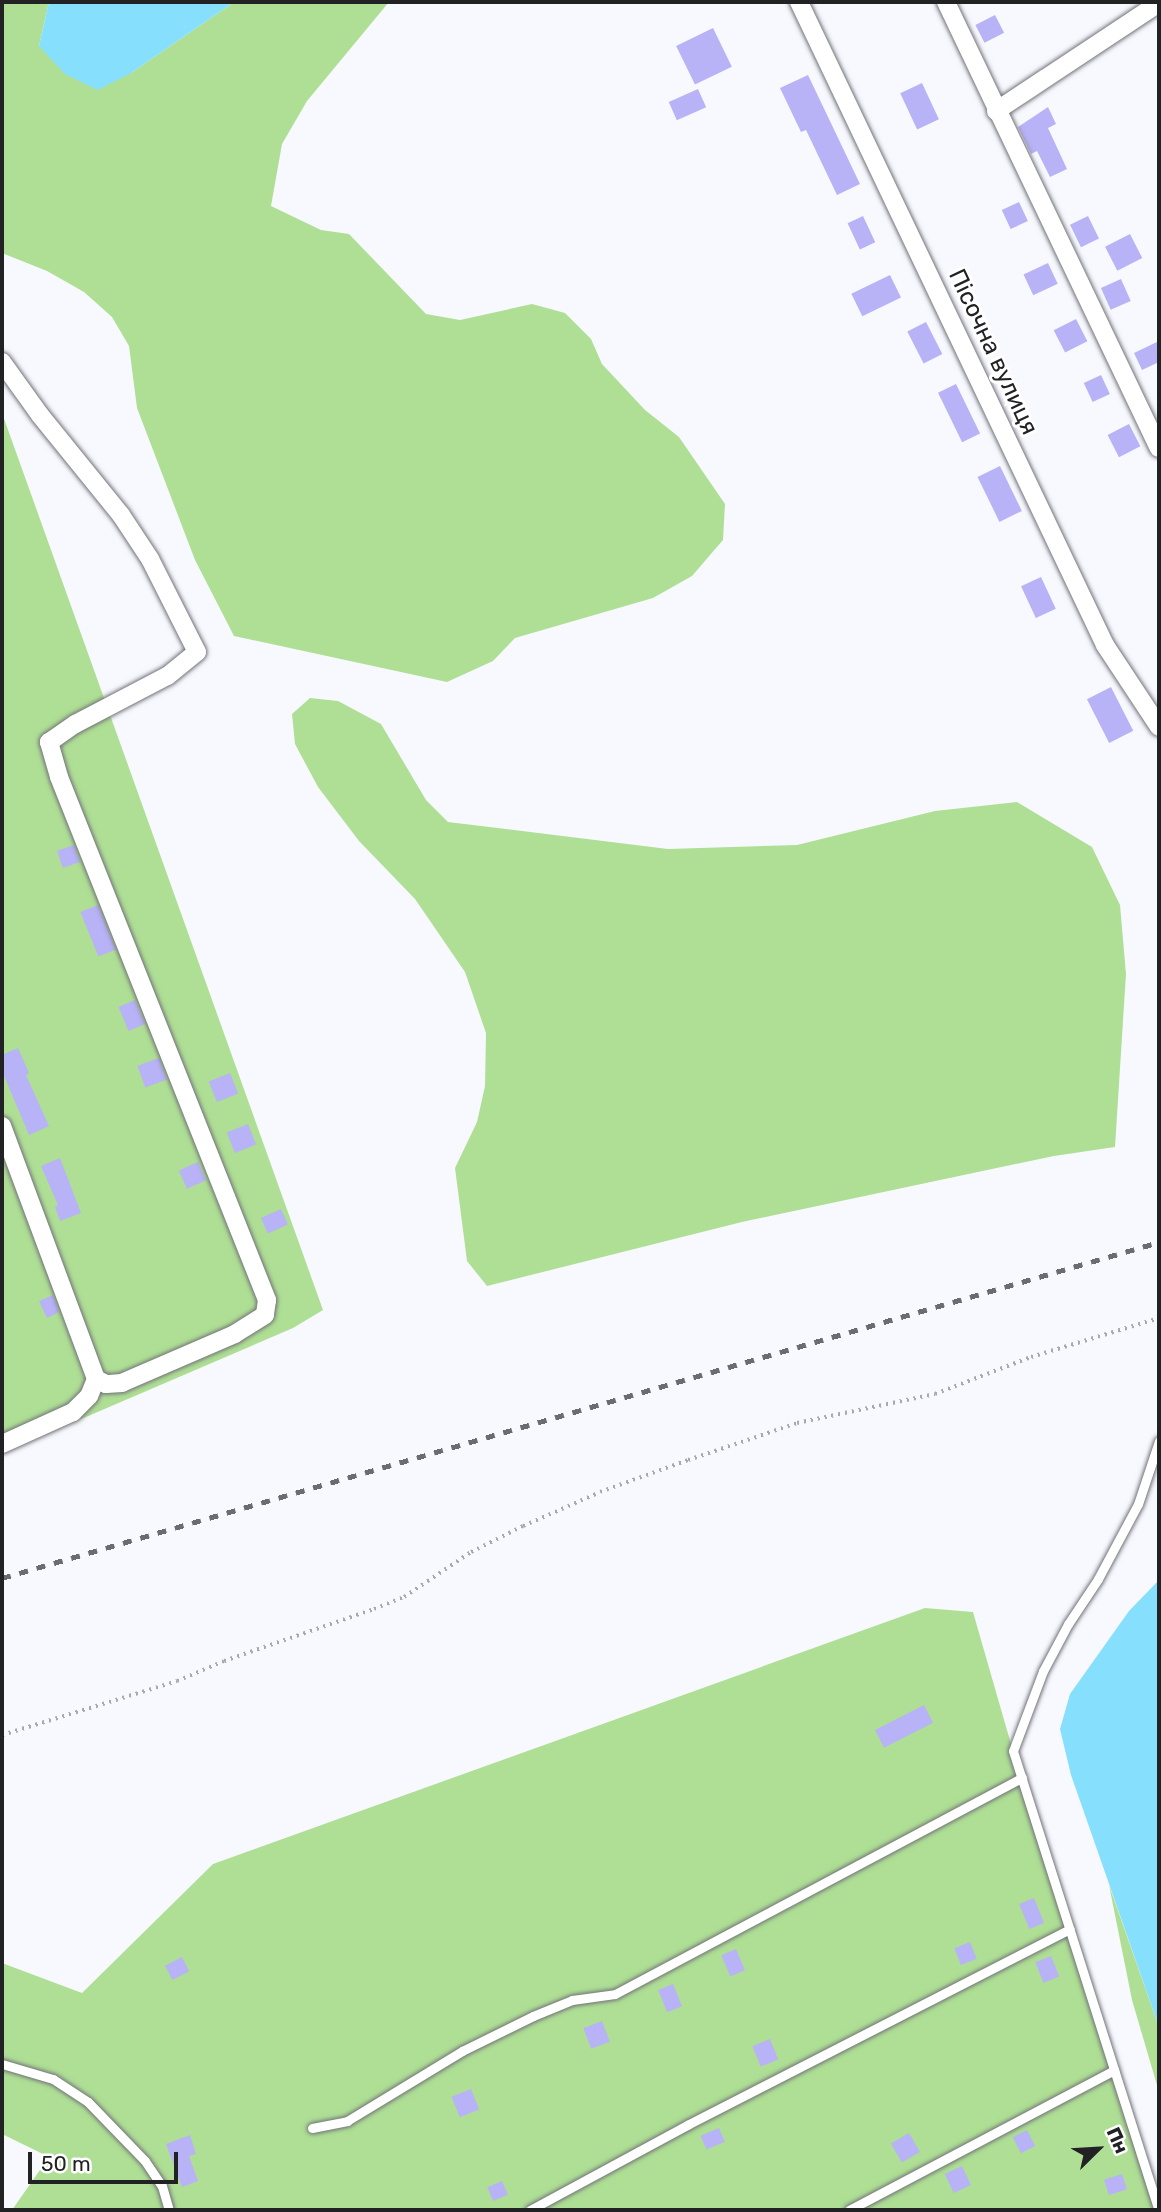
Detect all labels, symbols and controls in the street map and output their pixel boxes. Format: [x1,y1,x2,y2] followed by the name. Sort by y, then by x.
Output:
[942,265,1044,439] street label: Пісочна вулиця
[1063,2114,1133,2184] north arrow
[1102,2124,1133,2157] text: Пн
[32,2138,182,2182] scale bar
[41,2151,91,2176] text: 50 m

